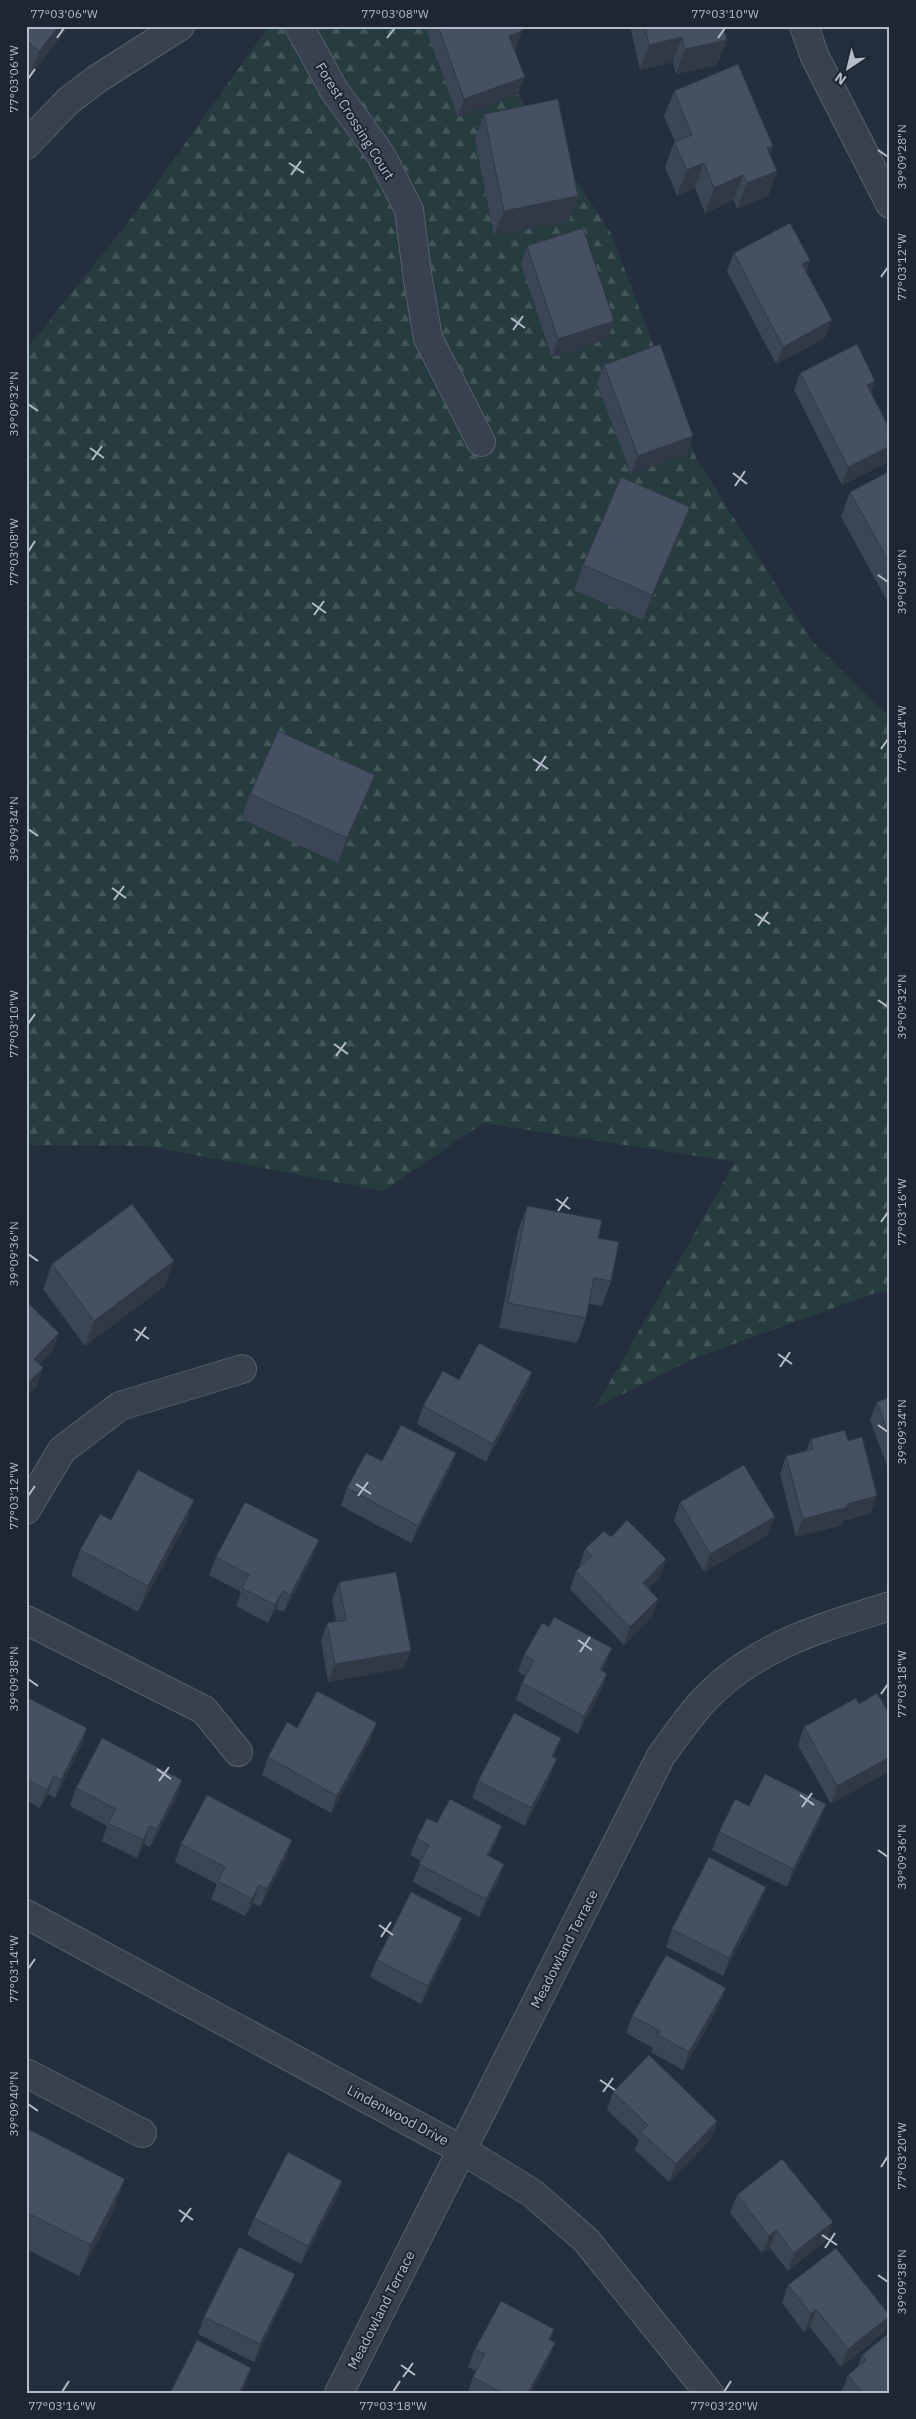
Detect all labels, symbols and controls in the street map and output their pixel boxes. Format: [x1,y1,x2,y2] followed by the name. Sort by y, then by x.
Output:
[30,6,98,21] text: 77°03'06"W
[361,6,429,21] text: 77°03'08"W
[691,6,759,21] text: 77°03'10"W
[824,42,874,92] north arrow
[6,45,21,113] text: 77°03'06"W
[312,59,398,183] street label: Forest Crossing Court
[831,68,850,89] text: N
[894,124,909,190] text: 39°09'28"N
[894,233,909,301] text: 77°03'12"W
[6,371,21,437] text: 39°09'32"N
[6,518,21,586] text: 77°03'08"W
[894,549,909,615] text: 39°09'30"N
[894,705,909,773] text: 77°03'14"W
[6,796,21,862] text: 39°09'34"N
[894,974,909,1040] text: 39°09'32"N
[6,990,21,1058] text: 77°03'10"W
[894,1178,909,1246] text: 77°03'16"W
[6,1221,21,1287] text: 39°09'36"N
[894,1399,909,1465] text: 39°09'34"N
[6,1462,21,1530] text: 77°03'12"W
[6,1646,21,1712] text: 39°09'38"N
[894,1650,909,1718] text: 77°03'18"W
[894,1824,909,1890] text: 39°09'36"N
[526,1886,602,2011] street label: Meadowland Terrace
[6,1935,21,2003] text: 77°03'14"W
[6,2071,21,2137] text: 39°09'40"N
[344,2081,452,2149] street label: Lindenwood Drive
[894,2122,909,2190] text: 77°03'20"W
[343,2247,419,2372] street label: Meadowland Terrace
[894,2249,909,2315] text: 39°09'38"N
[28,2398,96,2413] text: 77°03'16"W
[359,2398,427,2413] text: 77°03'18"W
[690,2398,758,2413] text: 77°03'20"W

